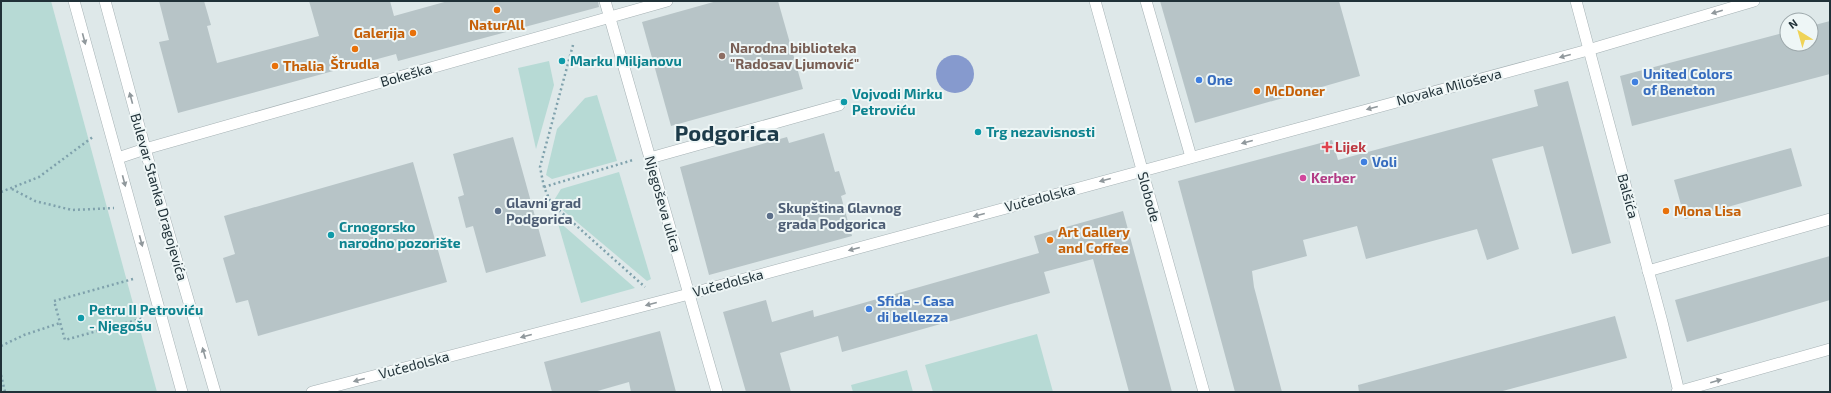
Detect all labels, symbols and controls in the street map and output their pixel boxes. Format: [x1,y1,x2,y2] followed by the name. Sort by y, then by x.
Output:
[492,5,502,15] marker: NaturAll
[1711,9,1723,15] one-way arrow
[1779,12,1819,52] north arrow
[469,16,525,33] place label: NaturAll
[1786,16,1800,31] text: N
[354,24,405,41] place label: Galerija
[408,28,418,38] marker: Galerija
[82,32,88,45] one-way arrow
[730,39,859,72] place label: Narodna biblioteka "Radosav Ljumović"
[350,44,360,54] marker: Štrudla
[717,51,727,61] marker: Narodna biblioteka "Radosav Ljumović"
[570,52,682,69] place label: Marku Miljanovu
[1559,53,1571,59] one-way arrow
[330,55,380,72] place label: Štrudla
[557,56,567,66] marker: Marku Miljanovu
[283,57,324,74] place label: Thalia
[378,59,434,90] street label: Bokeška
[270,61,280,71] marker: Thalia
[1394,64,1503,109] street label: Novaka Miloševa
[1643,65,1733,98] place label: United Colors of Beneton
[1207,71,1233,88] place label: One
[1194,75,1204,85] marker: One
[1630,77,1640,87] marker: United Colors of Beneton
[1265,82,1325,99] place label: McDoner
[852,85,943,118] place label: Vojvodi Mirku Petroviću
[1252,86,1262,96] marker: McDoner
[128,92,134,104] one-way arrow
[839,97,849,107] marker: Vojvodi Mirku Petroviću
[1366,105,1378,111] one-way arrow
[127,111,192,283] street label: Bulevar Stanka Dragojevića
[675,119,779,145] district label: Podgorica
[986,123,1095,140] place label: Trg nezavisnosti
[973,127,983,137] marker: Trg nezavisnosti
[1335,138,1366,155] place label: Lijek
[1241,139,1253,145] one-way arrow
[1322,142,1332,152] marker: Lijek
[1372,153,1397,170] place label: Voli
[642,154,685,254] street label: Njegoševa ulica
[1359,157,1369,167] marker: Voli
[1311,169,1356,186] place label: Kerber
[1135,170,1164,224] street label: Slobode
[1614,172,1643,220] street label: Balšića
[1298,173,1308,183] marker: Kerber
[121,175,127,187] one-way arrow
[1099,178,1111,184] one-way arrow
[1003,180,1077,215] street label: Vučedolska
[506,194,581,227] place label: Glavni grad Podgorica
[778,199,902,232] place label: Skupština Glavnog grada Podgorica
[1674,202,1741,219] place label: Mona Lisa
[493,206,503,216] marker: Glavni grad Podgorica
[1661,206,1671,216] marker: Mona Lisa
[765,211,775,221] marker: Skupština Glavnog grada Podgorica
[973,212,985,218] one-way arrow
[339,218,461,251] place label: Crnogorsko narodno pozorište
[1058,223,1130,256] place label: Art Gallery and Coffee
[326,230,336,240] marker: Crnogorsko narodno pozorište
[138,235,144,247] one-way arrow
[1045,235,1055,245] marker: Art Gallery and Coffee
[848,246,860,252] one-way arrow
[691,265,765,300] street label: Vučedolska
[877,292,954,325] place label: Sfida - Casa di bellezza
[89,301,203,334] place label: Petru II Petroviću - Njegošu
[645,301,658,307] one-way arrow
[864,304,874,314] marker: Sfida - Casa di bellezza
[76,313,86,323] marker: Petru II Petroviću - Njegošu
[519,334,532,340] one-way arrow
[201,347,207,359] one-way arrow
[377,347,451,382] street label: Vučedolska
[353,377,365,383] one-way arrow
[1711,378,1723,384] one-way arrow

